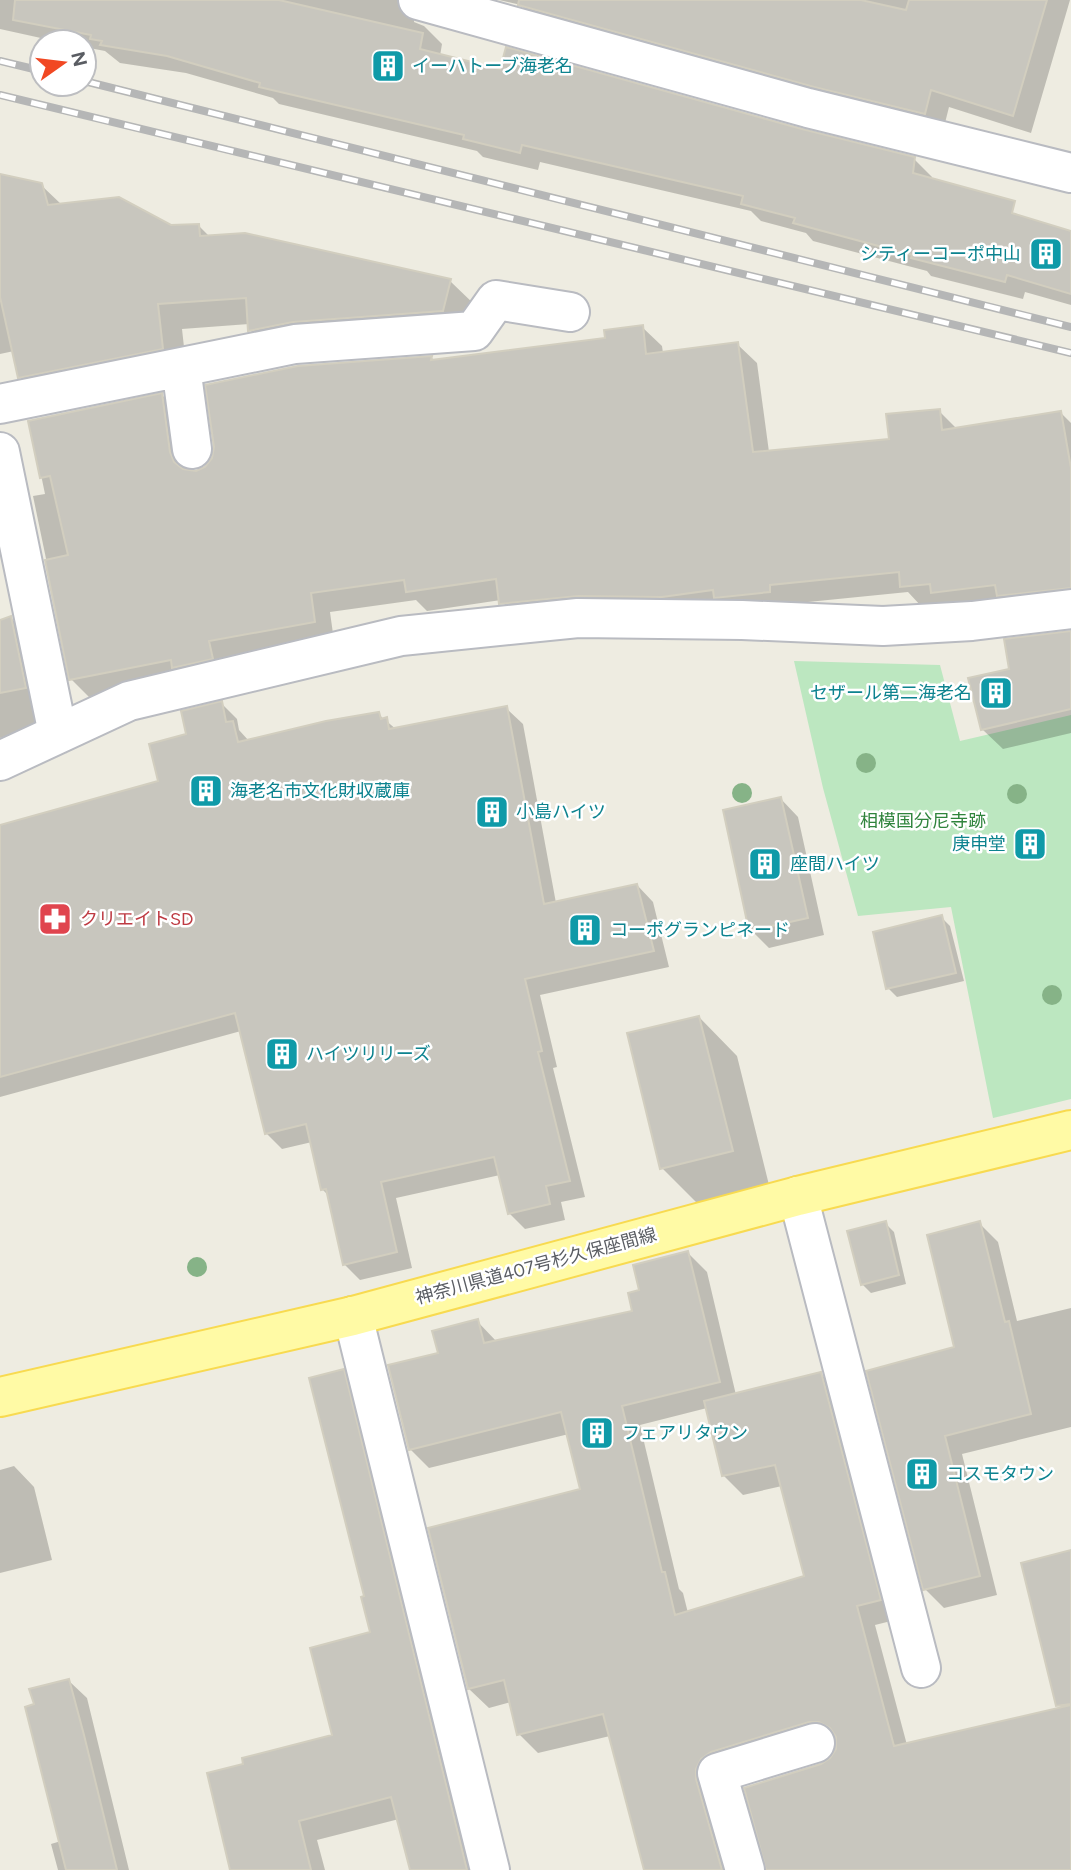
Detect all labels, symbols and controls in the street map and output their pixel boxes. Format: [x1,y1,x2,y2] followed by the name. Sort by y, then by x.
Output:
[28,28,98,98] north arrow
[369,47,407,85] building icon: イーハトーブ海老名
[66,49,92,69] text: N
[412,55,573,77] place label: イーハトーブ海老名
[1027,235,1065,273] building icon: シティーコーポ中山
[860,243,1021,265] place label: シティーコーポ中山
[977,674,1015,712] building icon: セザール第二海老名
[810,682,972,704] place label: セザール第二海老名
[187,772,225,810] building icon: 海老名市文化財収蔵庫
[230,780,410,802] place label: 海老名市文化財収蔵庫
[473,793,511,831] building icon: 小島ハイツ
[516,801,606,823] place label: 小島ハイツ
[860,810,986,832] park label: 相模国分尼寺跡
[1011,825,1049,863] building icon: 庚申堂
[952,833,1006,855] place label: 庚申堂
[746,845,784,883] building icon: 座間ハイツ
[790,853,880,875] place label: 座間ハイツ
[36,900,74,938] pharmacy icon: クリエイトSD
[80,908,193,930] place label: クリエイトSD
[566,911,604,949] building icon: コーポグランピネード
[610,919,790,941] place label: コーポグランピネード
[263,1035,301,1073] building icon: ハイツリリーズ
[306,1043,431,1065] place label: ハイツリリーズ
[413,1223,659,1309] street label: 神奈川県道407号杉久保座間線
[578,1414,616,1452] building icon: フェアリタウン
[622,1422,748,1444] place label: フェアリタウン
[903,1455,941,1493] building icon: コスモタウン
[946,1463,1054,1485] place label: コスモタウン

